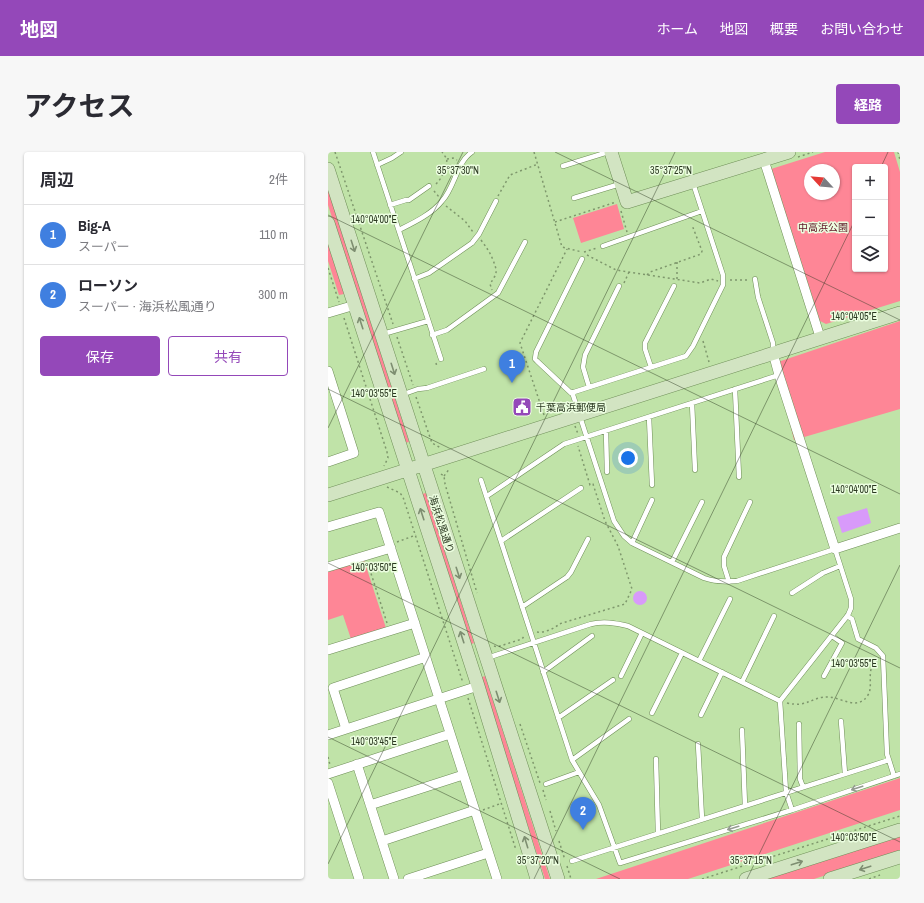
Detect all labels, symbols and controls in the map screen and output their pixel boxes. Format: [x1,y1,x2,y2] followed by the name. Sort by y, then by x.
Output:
[20,16,58,42] text: 地図
[656,20,698,38] text: ホーム
[720,20,748,38] text: 地図
[770,20,798,38] text: 概要
[820,20,904,38] text: お問い合わせ
[836,84,900,124] button: 経路
[24,87,135,125] text: アクセス
[437,164,479,177] text: 35°37'30"N
[650,164,692,177] text: 35°37'25"N
[804,164,840,200] north arrow
[852,164,888,272] map controls
[852,164,888,200] button: +
[40,168,74,191] text: 周辺
[269,171,288,188] text: 2件
[852,200,888,236] button: −
[351,213,397,226] text: 140°04'00"E
[78,215,111,236] text: Big-A
[798,221,848,234] park label: 中高浜公園
[50,226,56,243] text: 1
[259,226,288,243] text: 110 m
[852,236,888,272] button: layers
[78,238,130,255] text: スーパー
[350,239,357,252] one-way arrow
[78,275,138,296] text: ローソン
[50,286,56,303] text: 2
[258,286,288,303] text: 300 m
[78,298,217,315] text: スーパー · 海浜松風通り
[831,310,877,323] text: 140°04'05"E
[356,318,364,330] one-way arrow
[40,336,160,376] button: 保存
[168,336,288,376] button: 共有
[499,350,525,383] pin: 1
[389,363,397,375] one-way arrow
[351,387,397,400] text: 140°03'55"E
[511,396,533,418] public building icon: 千葉高浜郵便局
[536,401,606,414] place label: 千葉高浜郵便局
[618,448,638,468] your location
[831,483,877,496] text: 140°04'00"E
[426,494,457,555] street label: 海浜松風通り
[418,507,425,520] one-way arrow
[351,561,397,574] text: 140°03'50"E
[455,567,462,580] one-way arrow
[458,631,465,644] one-way arrow
[831,657,877,670] text: 140°03'55"E
[495,690,502,703] one-way arrow
[351,735,397,748] text: 140°03'45"E
[851,785,864,792] one-way arrow
[570,797,596,830] pin: 2
[727,825,740,832] one-way arrow
[831,831,877,844] text: 140°03'50"E
[522,835,529,848] one-way arrow
[517,854,559,867] text: 35°37'20"N
[730,854,772,867] text: 35°37'15"N
[790,859,803,866] one-way arrow
[859,865,872,872] one-way arrow

